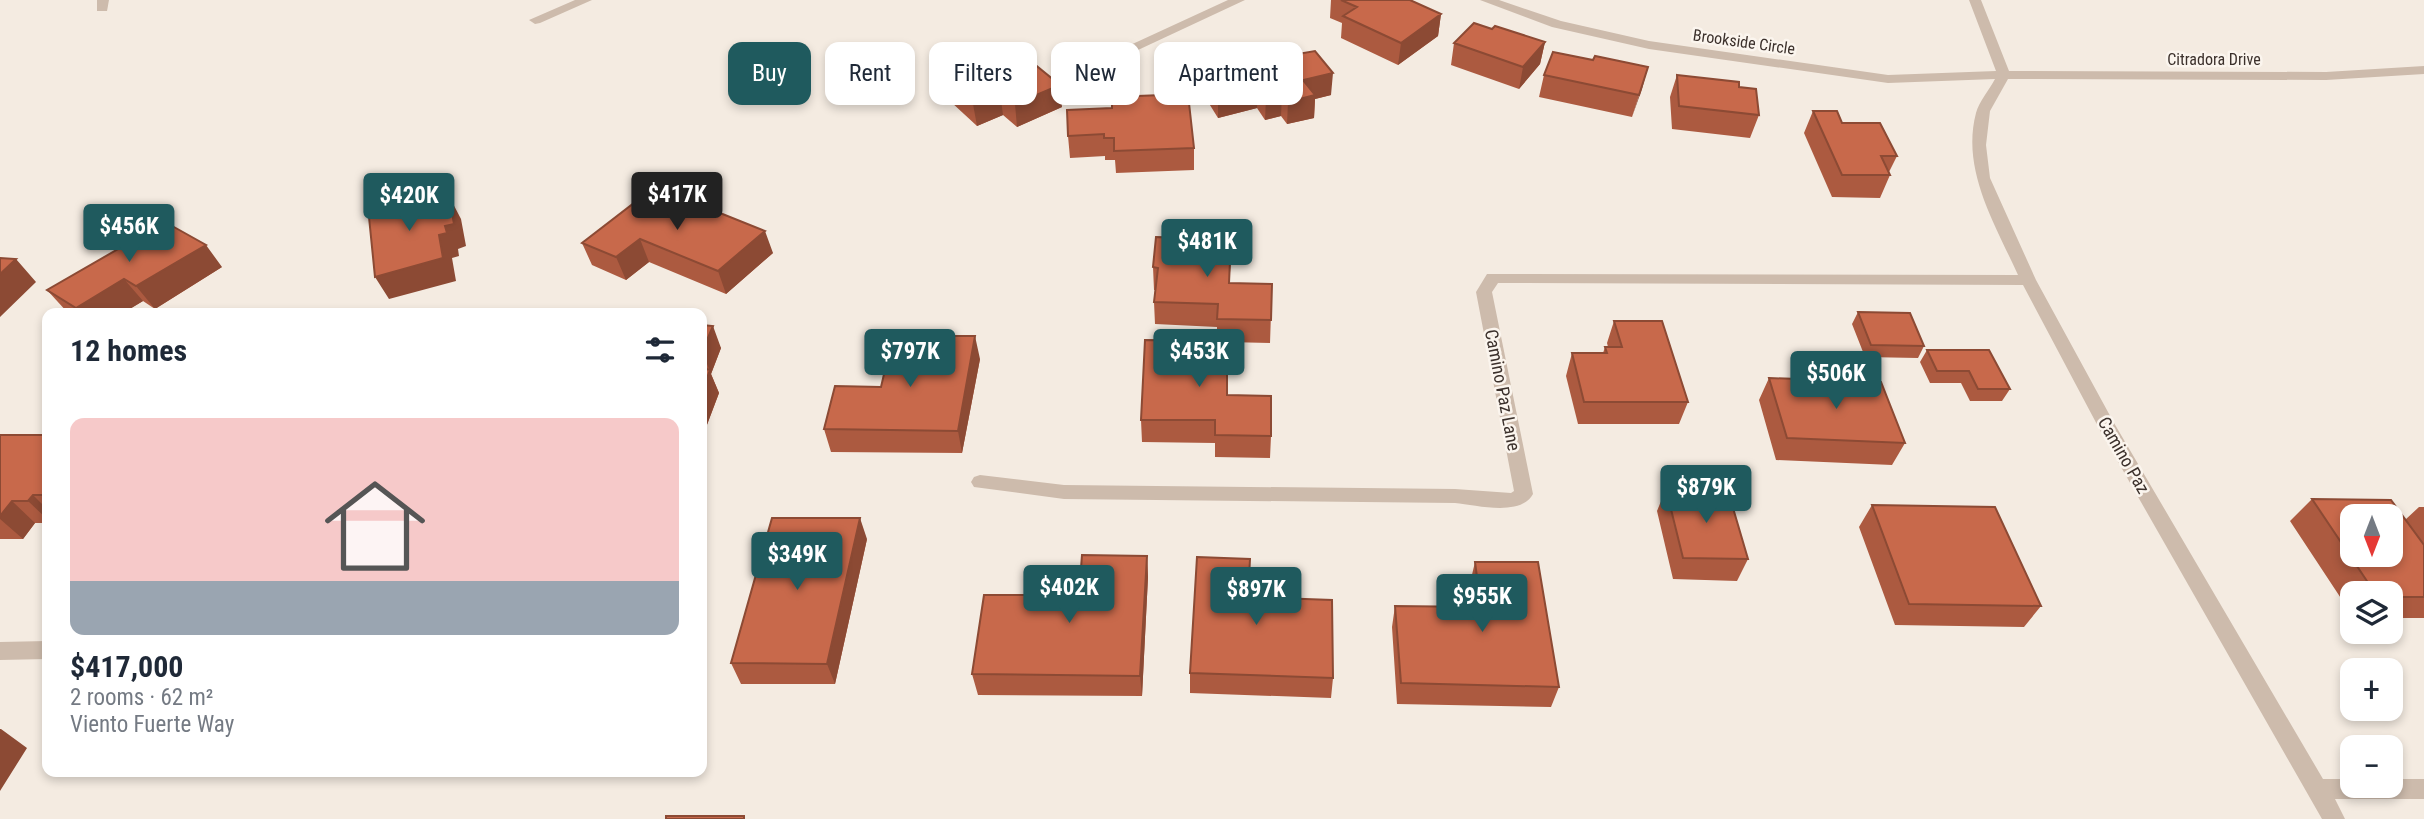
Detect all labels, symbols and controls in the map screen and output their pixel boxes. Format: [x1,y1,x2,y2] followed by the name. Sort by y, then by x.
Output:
[1692,25,1796,59] street label: Brookside Circle
[728,42,811,105] chip: Buy
[825,42,915,105] chip: Rent
[929,42,1037,105] chip: Filters
[1051,42,1140,105] chip: New
[1154,42,1303,105] chip: Apartment
[2167,50,2261,69] street label: Citradora Drive
[628,173,726,232] pin: $417K
[360,174,458,233] pin: $420K
[647,181,707,208] text: $417K
[379,182,439,209] text: $420K
[80,204,178,264] pin: $456K
[99,213,159,240] text: $456K
[1158,219,1256,279] pin: $481K
[1177,228,1237,255] text: $481K
[1481,327,1525,453] street label: Camino Paz Lane
[861,330,959,389] pin: $797K
[1150,330,1248,389] pin: $453K
[641,331,679,369] icon: filters
[70,333,187,368] text: 12 homes
[880,338,940,365] text: $797K
[1169,338,1229,365] text: $453K
[1787,352,1885,411] pin: $506K
[1806,360,1866,387] text: $506K
[2094,413,2154,497] street label: Camino Paz
[312,463,438,589] icon: home
[1657,466,1755,525] pin: $879K
[1676,474,1736,501] text: $879K
[2340,504,2403,567] north arrow
[2340,504,2403,798] map controls
[748,532,846,592] pin: $349K
[767,541,827,568] text: $349K
[1020,566,1118,625] pin: $402K
[1207,568,1305,627] pin: $897K
[1039,574,1099,601] text: $402K
[1433,574,1531,634] pin: $955K
[1226,576,1286,603] text: $897K
[2340,581,2403,644] button: layers
[1452,583,1512,610] text: $955K
[70,649,183,684] text: $417,000
[2340,658,2403,721] button: +
[70,684,213,711] text: 2 rooms · 62 m²
[70,711,234,738] text: Viento Fuerte Way
[2340,735,2403,798] button: −

